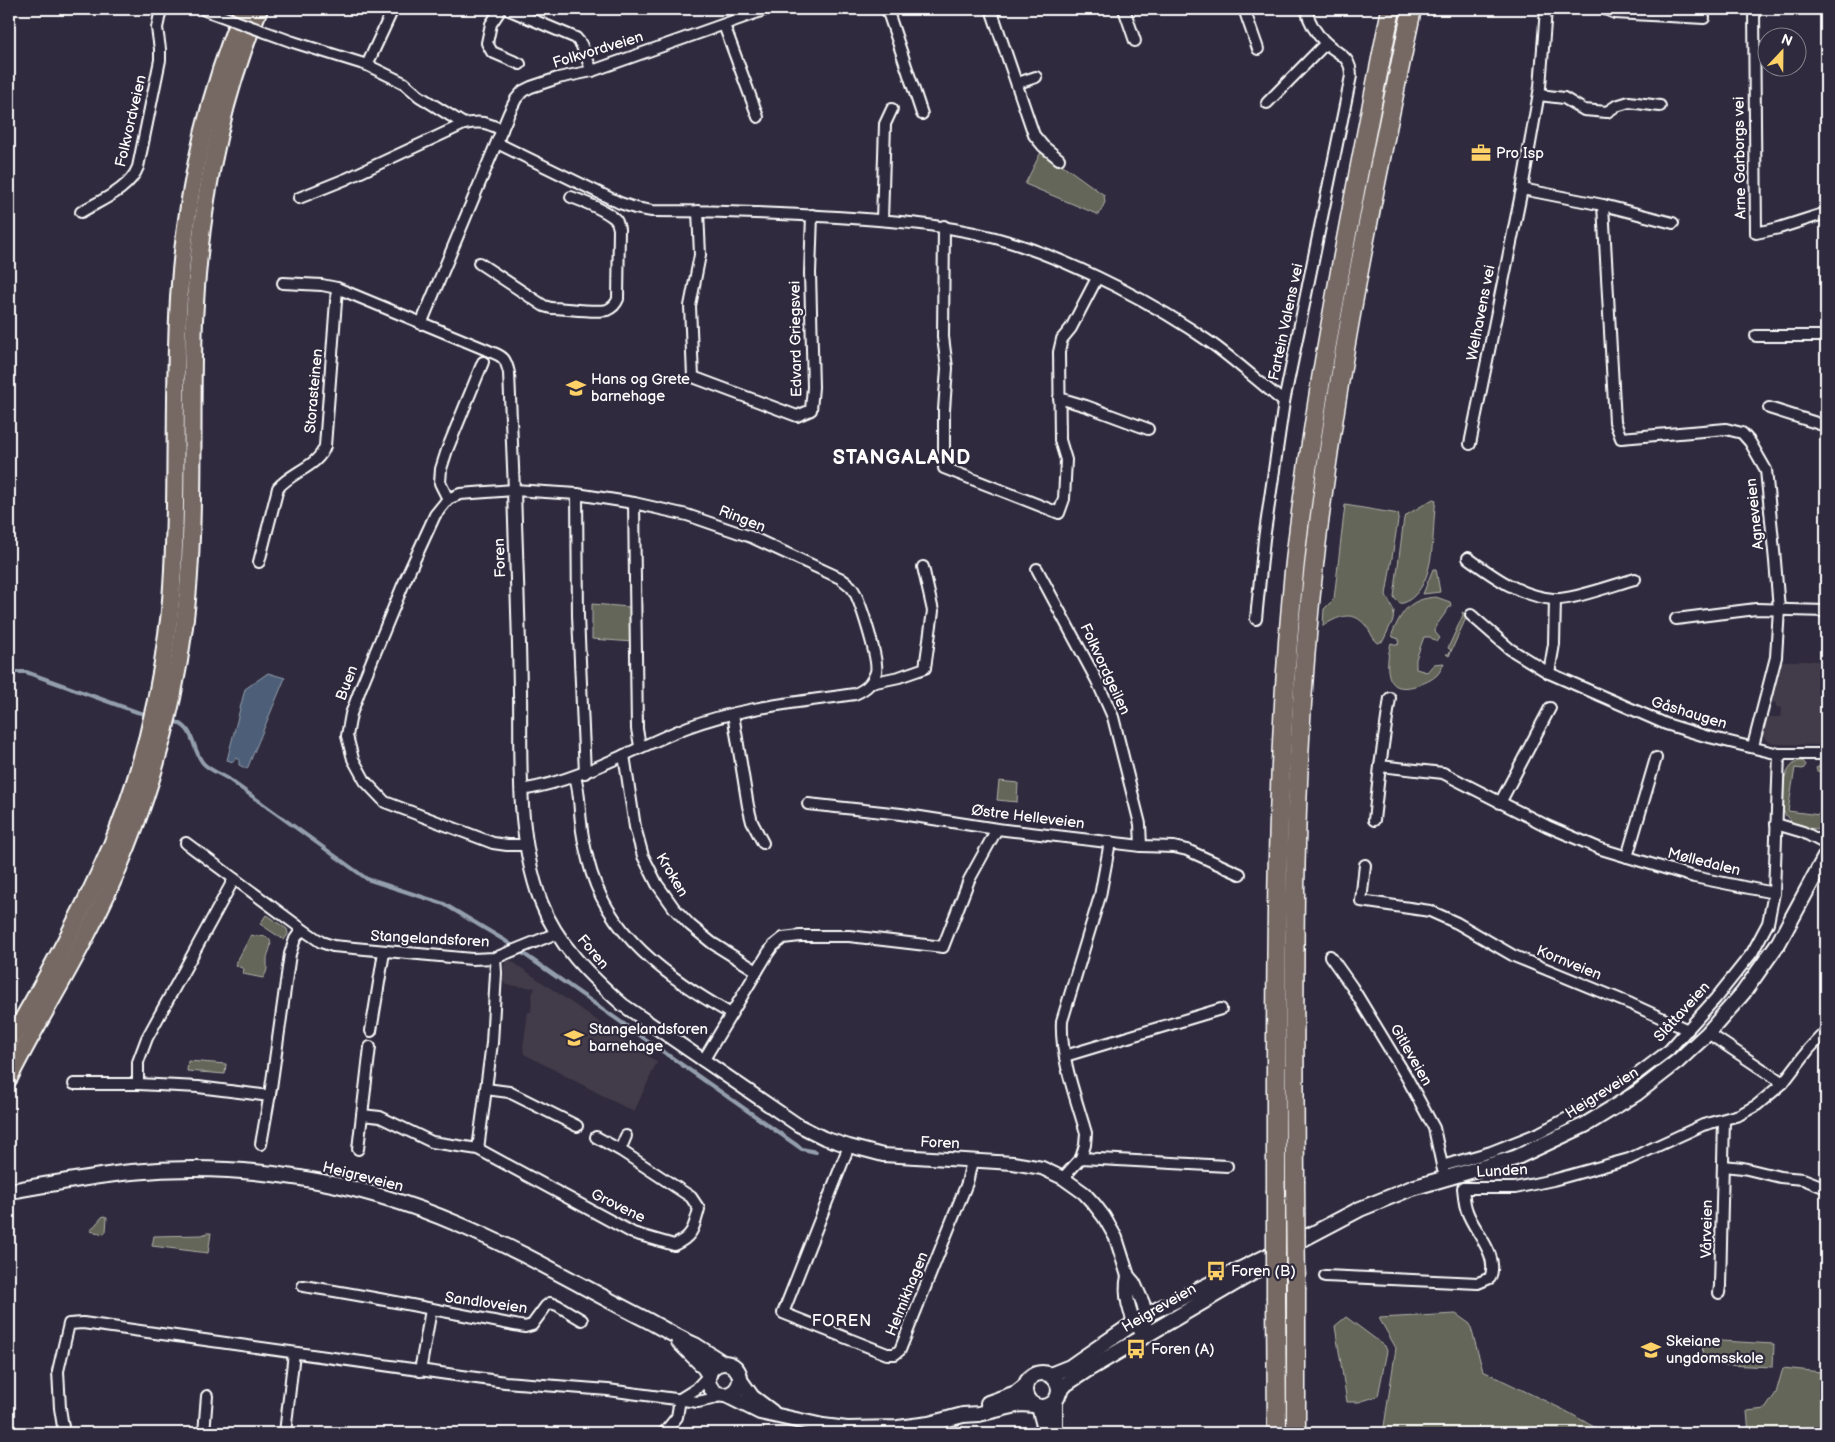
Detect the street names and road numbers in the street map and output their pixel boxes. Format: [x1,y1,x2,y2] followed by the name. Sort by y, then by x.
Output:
[550,27,646,73] street label: Folkvordveien
[111,73,151,169] street label: Folkvordveien
[1729,96,1751,220] street label: Arne Garborgs vei
[1264,262,1308,382] street label: Fartein Valens vei
[1462,264,1500,362] street label: Welhavens vei
[785,281,807,397] street label: Edvard Griegsvei
[301,348,327,434] street label: Storasteinen
[1742,477,1768,551] street label: Agneveien
[716,501,768,537] street label: Ringen
[490,538,510,578] street label: Foren
[1076,620,1134,718] street label: Folkvordgeilen
[332,663,362,703] street label: Buen
[1649,692,1729,734] street label: Gåshaugen
[970,801,1086,833] street label: Østre Helleveien
[1666,844,1742,880] street label: Mølledalen
[652,850,692,900] street label: Kroken
[370,926,490,952] street label: Stangelandsforen
[573,931,613,973] street label: Foren
[1534,941,1604,985] street label: Kornveien
[1650,978,1714,1046] street label: Slåttaveien
[1386,1021,1436,1089] street label: Gitleveien
[1562,1063,1642,1123] street label: Heigreveien
[920,1132,960,1154] street label: Foren
[321,1158,405,1196] street label: Heigreveien
[1476,1160,1528,1182] street label: Lunden
[588,1185,648,1227] street label: Grovene
[1697,1199,1717,1259] street label: Vårveien
[881,1249,933,1339] street label: Helmikhagen
[1118,1279,1200,1337] street label: Heigreveien
[444,1288,528,1318] street label: Sandloveien

